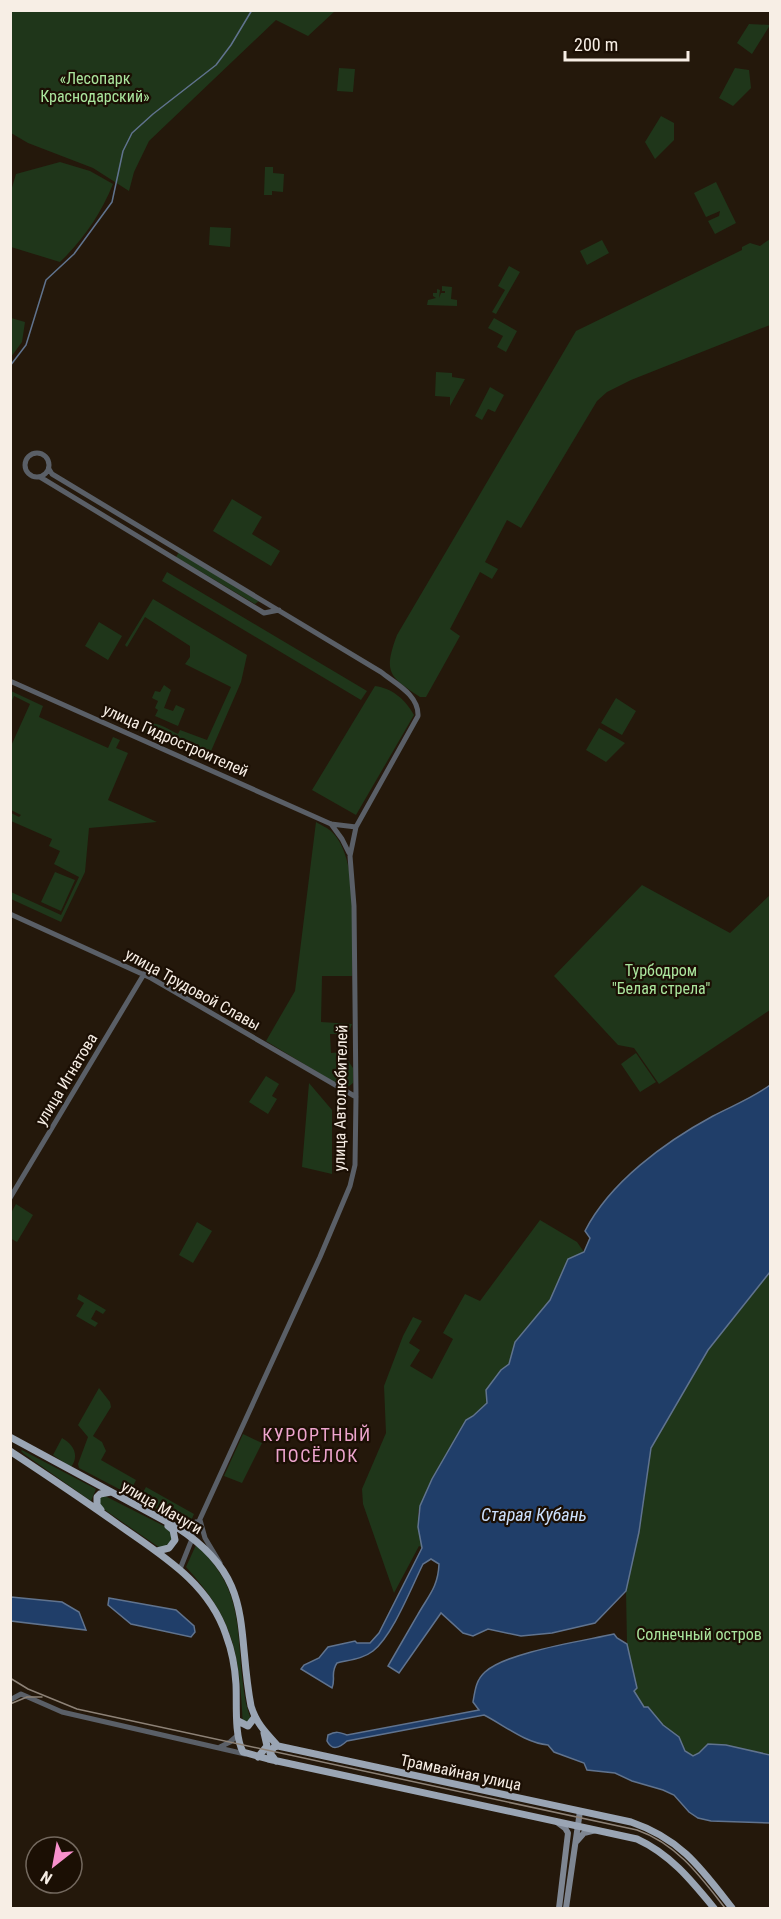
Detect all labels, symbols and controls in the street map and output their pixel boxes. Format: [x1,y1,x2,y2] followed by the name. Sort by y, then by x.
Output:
[565,24,688,62] scale bar
[574,34,618,55] text: 200 m
[40,69,150,106] park label: «Лесопарк Краснодарский»
[100,700,251,781] street label: улица Гидростроителей
[122,944,264,1035] street label: улица Трудовой Славы
[612,961,710,998] park label: Турбодром "Белая стрела"
[330,1025,351,1172] street label: улица Автолюбителей
[31,1030,101,1129] street label: улица Игнатова
[262,1424,372,1466] district label: КУРОРТНЫЙ ПОСЁЛОК
[118,1477,206,1538] street label: улица Мачуги
[481,1504,587,1525] water label: Старая Кубань
[636,1625,762,1644] park label: Солнечный остров
[399,1750,523,1795] street label: Трамвайная улица
[24,1835,84,1895] north arrow
[37,1867,56,1888] text: N

